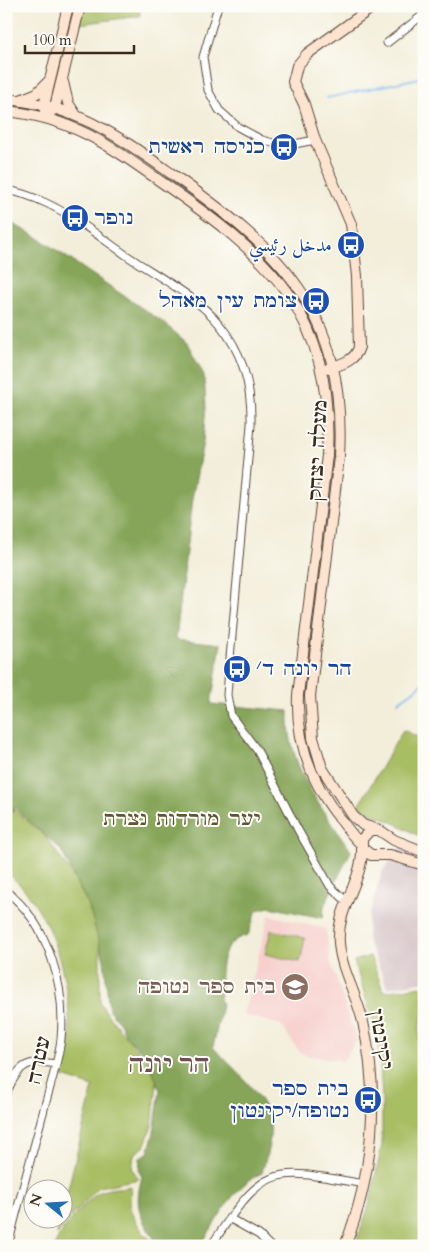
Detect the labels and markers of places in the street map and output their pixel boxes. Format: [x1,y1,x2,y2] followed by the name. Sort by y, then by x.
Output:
[269,132,299,162] bus stop icon: כניסה ראשית
[149,134,265,160] place label: כניסה ראשית
[60,203,90,233] bus stop icon: נופר
[94,205,133,231] place label: נופר
[336,230,366,260] bus stop icon: مدخل رئيسي
[249,232,332,262] place label: مدخل رئيسي
[301,286,331,316] bus stop icon: צומת עין מאהל
[159,288,297,314] place label: צומת עין מאהל
[222,654,252,684] bus stop icon: הר יונה ד׳
[256,656,352,682] place label: הר יונה ד׳
[280,972,310,1002] school or university icon: בית ספר נטופה
[138,974,276,1000] place label: בית ספר נטופה
[230,1076,349,1124] place label: בית ספר נטופה/יקינטון
[353,1085,383,1115] bus stop icon: בית ספר נטופה/יקינטון

